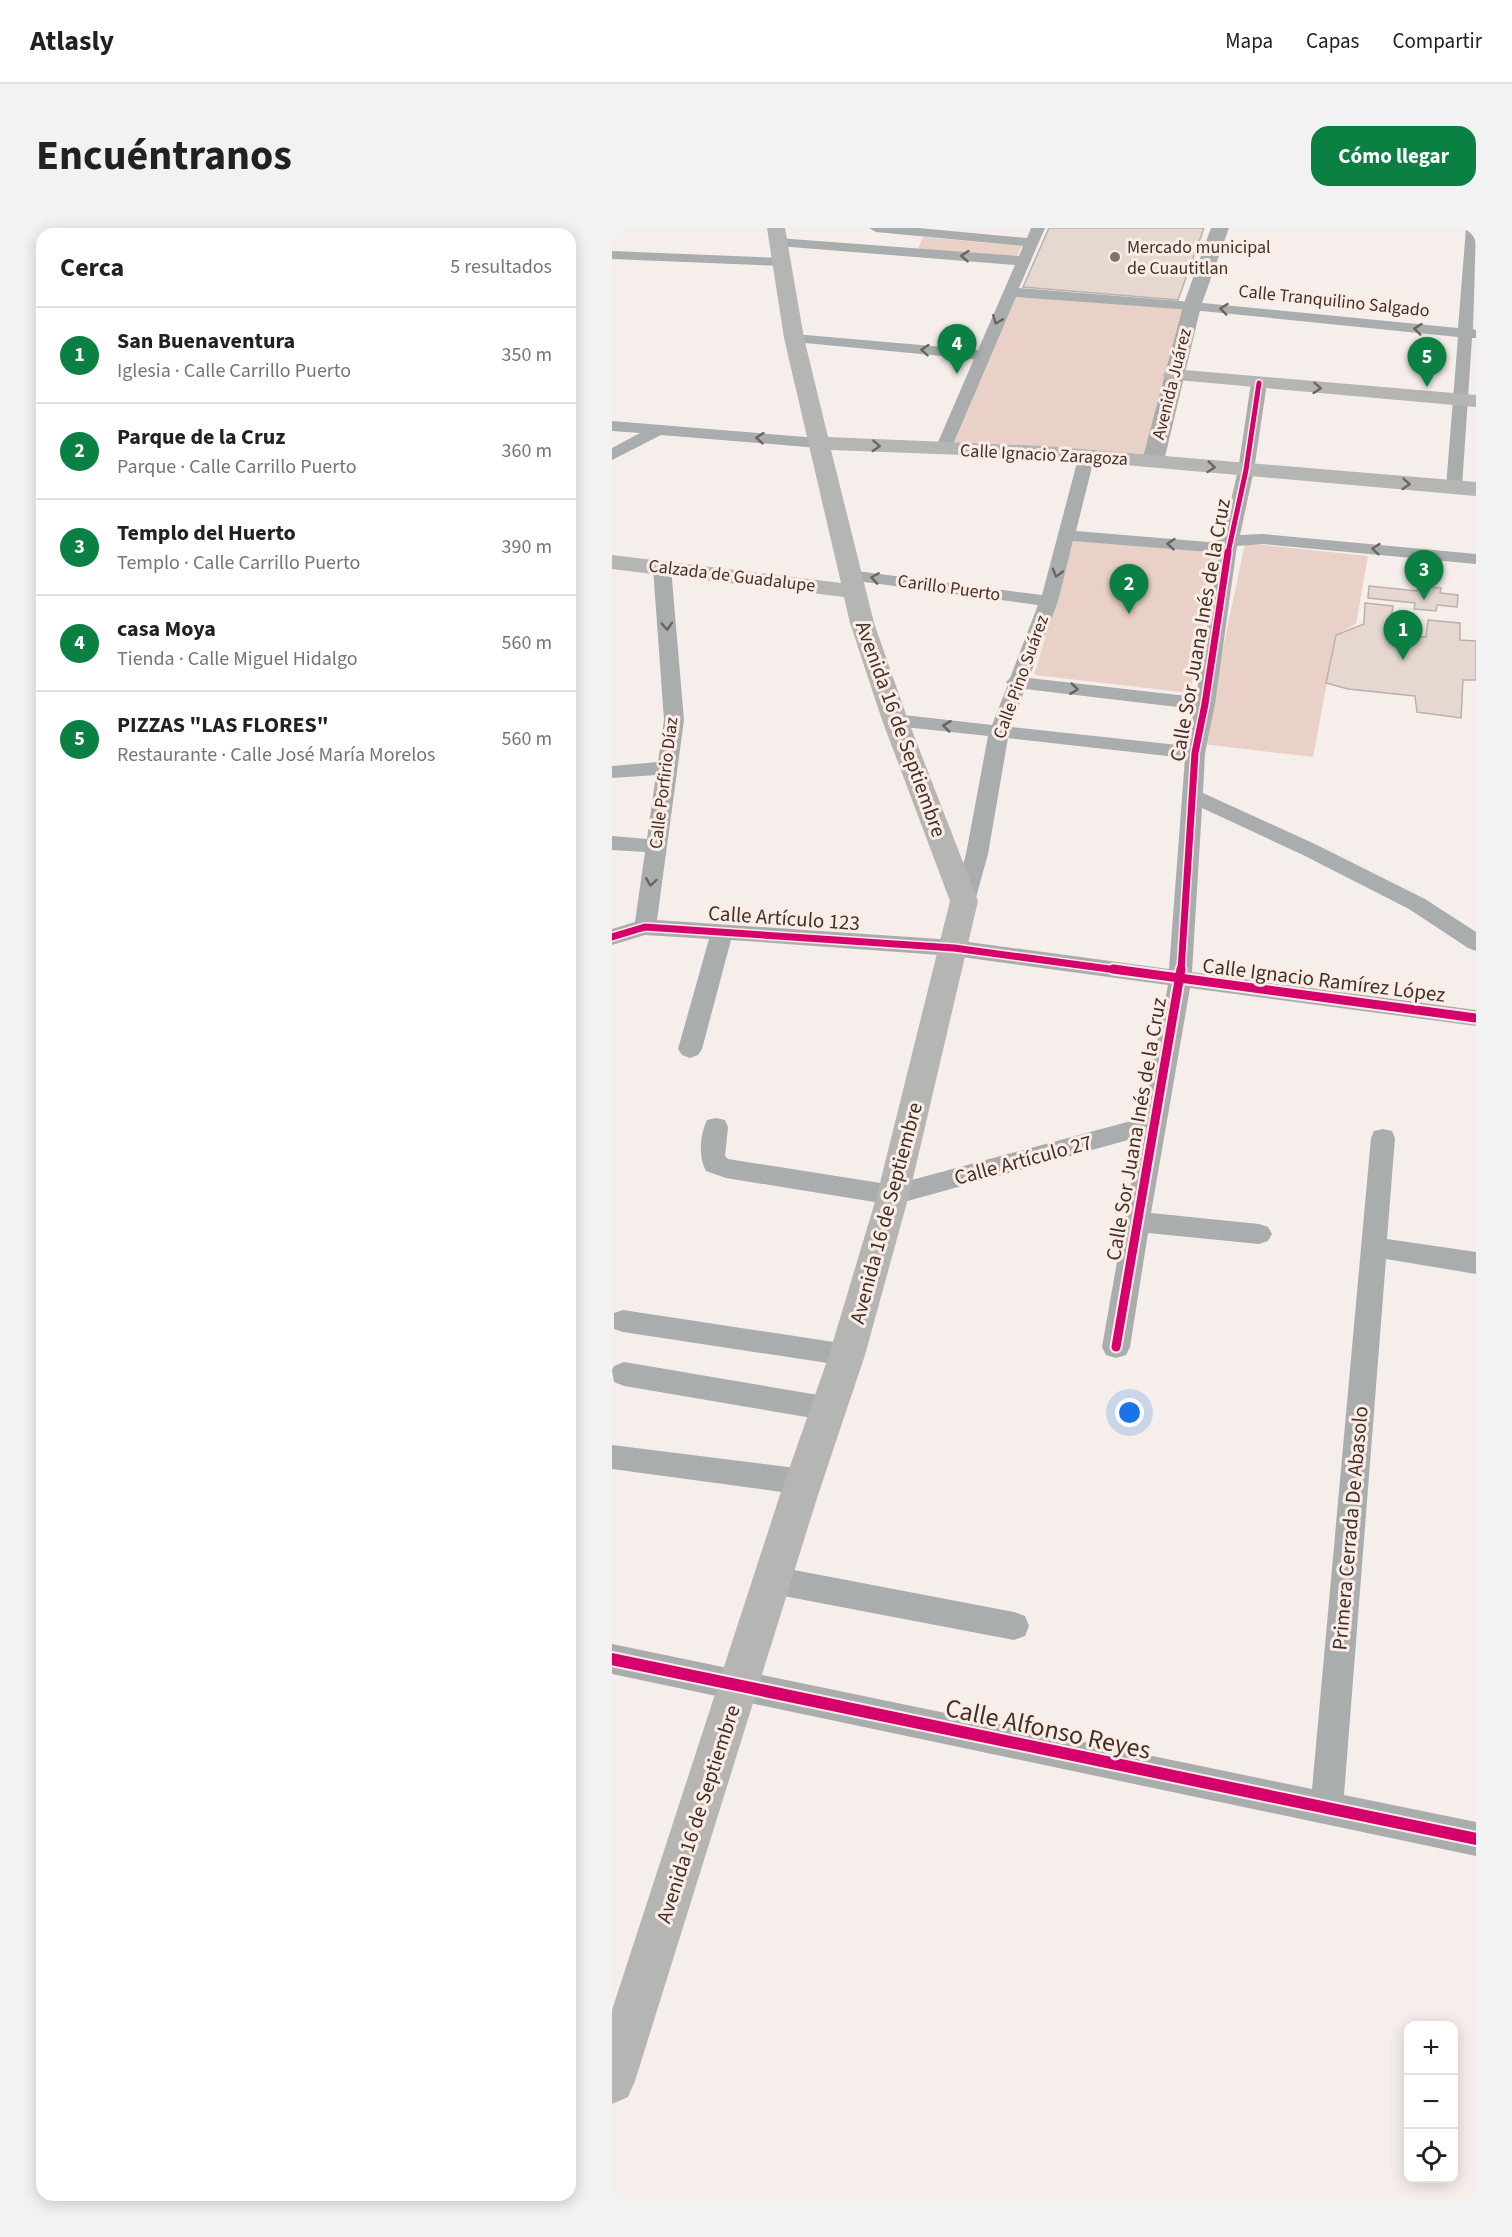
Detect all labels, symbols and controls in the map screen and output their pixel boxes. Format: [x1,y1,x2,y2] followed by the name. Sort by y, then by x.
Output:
[30,21,114,61] text: Atlasly
[1225,26,1273,56] text: Mapa
[1306,26,1359,56] text: Capas
[1392,26,1482,56] text: Compartir
[36,126,292,186] text: Encuéntranos
[1311,126,1476,186] button: Cómo llegar
[1127,235,1271,281] place label: Mercado municipal de Cuautitlan
[60,249,124,286] text: Cerca
[960,250,969,263] one-way arrow
[1108,250,1122,264] marker: Mercado municipal de Cuautitlan
[450,253,552,281] text: 5 resultados
[1237,279,1431,323] street label: Calle Tranquilino Salgado
[1219,303,1228,316] one-way arrow
[992,314,1004,325] one-way arrow
[1413,323,1422,336] one-way arrow
[938,324,976,374] pin: 4
[117,325,295,357] text: San Buenaventura
[1146,325,1198,442] street label: Avenida Juárez
[1408,338,1446,387] pin: 5
[74,341,85,369] text: 1
[502,341,552,369] text: 350 m
[920,344,929,357] one-way arrow
[117,357,351,385] text: Iglesia · Calle Carrillo Puerto
[1313,381,1322,394] one-way arrow
[117,421,285,453] text: Parque de la Cruz
[755,432,764,445] one-way arrow
[74,437,85,465] text: 2
[502,437,552,465] text: 360 m
[959,438,1129,472] street label: Calle Ignacio Zaragoza
[872,439,881,452] one-way arrow
[117,453,357,481] text: Parque · Calle Carrillo Puerto
[1207,460,1216,473] one-way arrow
[1401,477,1410,490] one-way arrow
[1162,496,1238,764] street label: Calle Sor Juana Inés de la Cruz
[117,517,296,549] text: Templo del Huerto
[74,533,85,561] text: 3
[502,533,552,561] text: 390 m
[1166,538,1175,551] one-way arrow
[1371,543,1380,556] one-way arrow
[117,549,360,577] text: Templo · Calle Carrillo Puerto
[1404,550,1444,600] pin: 3
[647,553,817,599] street label: Calzada de Guadalupe
[1110,564,1148,614] pin: 2
[896,568,1002,608] street label: Carillo Puerto
[1051,568,1064,578] one-way arrow
[871,572,880,585] one-way arrow
[1384,610,1422,660] pin: 1
[987,611,1055,742] street label: Calle Pino Suárez
[117,613,216,645] text: casa Moya
[848,617,954,841] street label: Avenida 16 de Septiembre
[660,622,673,631] one-way arrow
[74,629,85,657] text: 4
[502,629,552,657] text: 560 m
[117,645,358,673] text: Tienda · Calle Miguel Hidalgo
[1070,682,1079,694] one-way arrow
[117,709,329,741] text: PIZZAS "LAS FLORES"
[644,715,685,850] street label: Calle Porfirio Díaz
[942,720,952,733] one-way arrow
[74,725,85,753] text: 5
[502,725,552,753] text: 560 m
[117,741,435,769] text: Restaurante · Calle José María Morelos
[646,878,658,887] one-way arrow
[707,898,861,938] street label: Calle Artículo 123
[1201,950,1447,1010] street label: Calle Ignacio Ramírez López
[1098,995,1174,1263] street label: Calle Sor Juana Inés de la Cruz
[842,1099,930,1327] street label: Avenida 16 de Septiembre
[951,1127,1095,1193] street label: Calle Artículo 27
[1115,1398,1144,1427] your location
[1324,1405,1376,1651] street label: Primera Cerrada De Abasolo
[942,1689,1154,1769] street label: Calle Alfonso Reyes
[649,1701,747,1927] street label: Avenida 16 de Septiembre
[1404,2021,1458,2183] map controls
[1404,2021,1458,2075] button: +
[1404,2075,1458,2129] button: −
[1404,2129,1458,2183] button: locate

